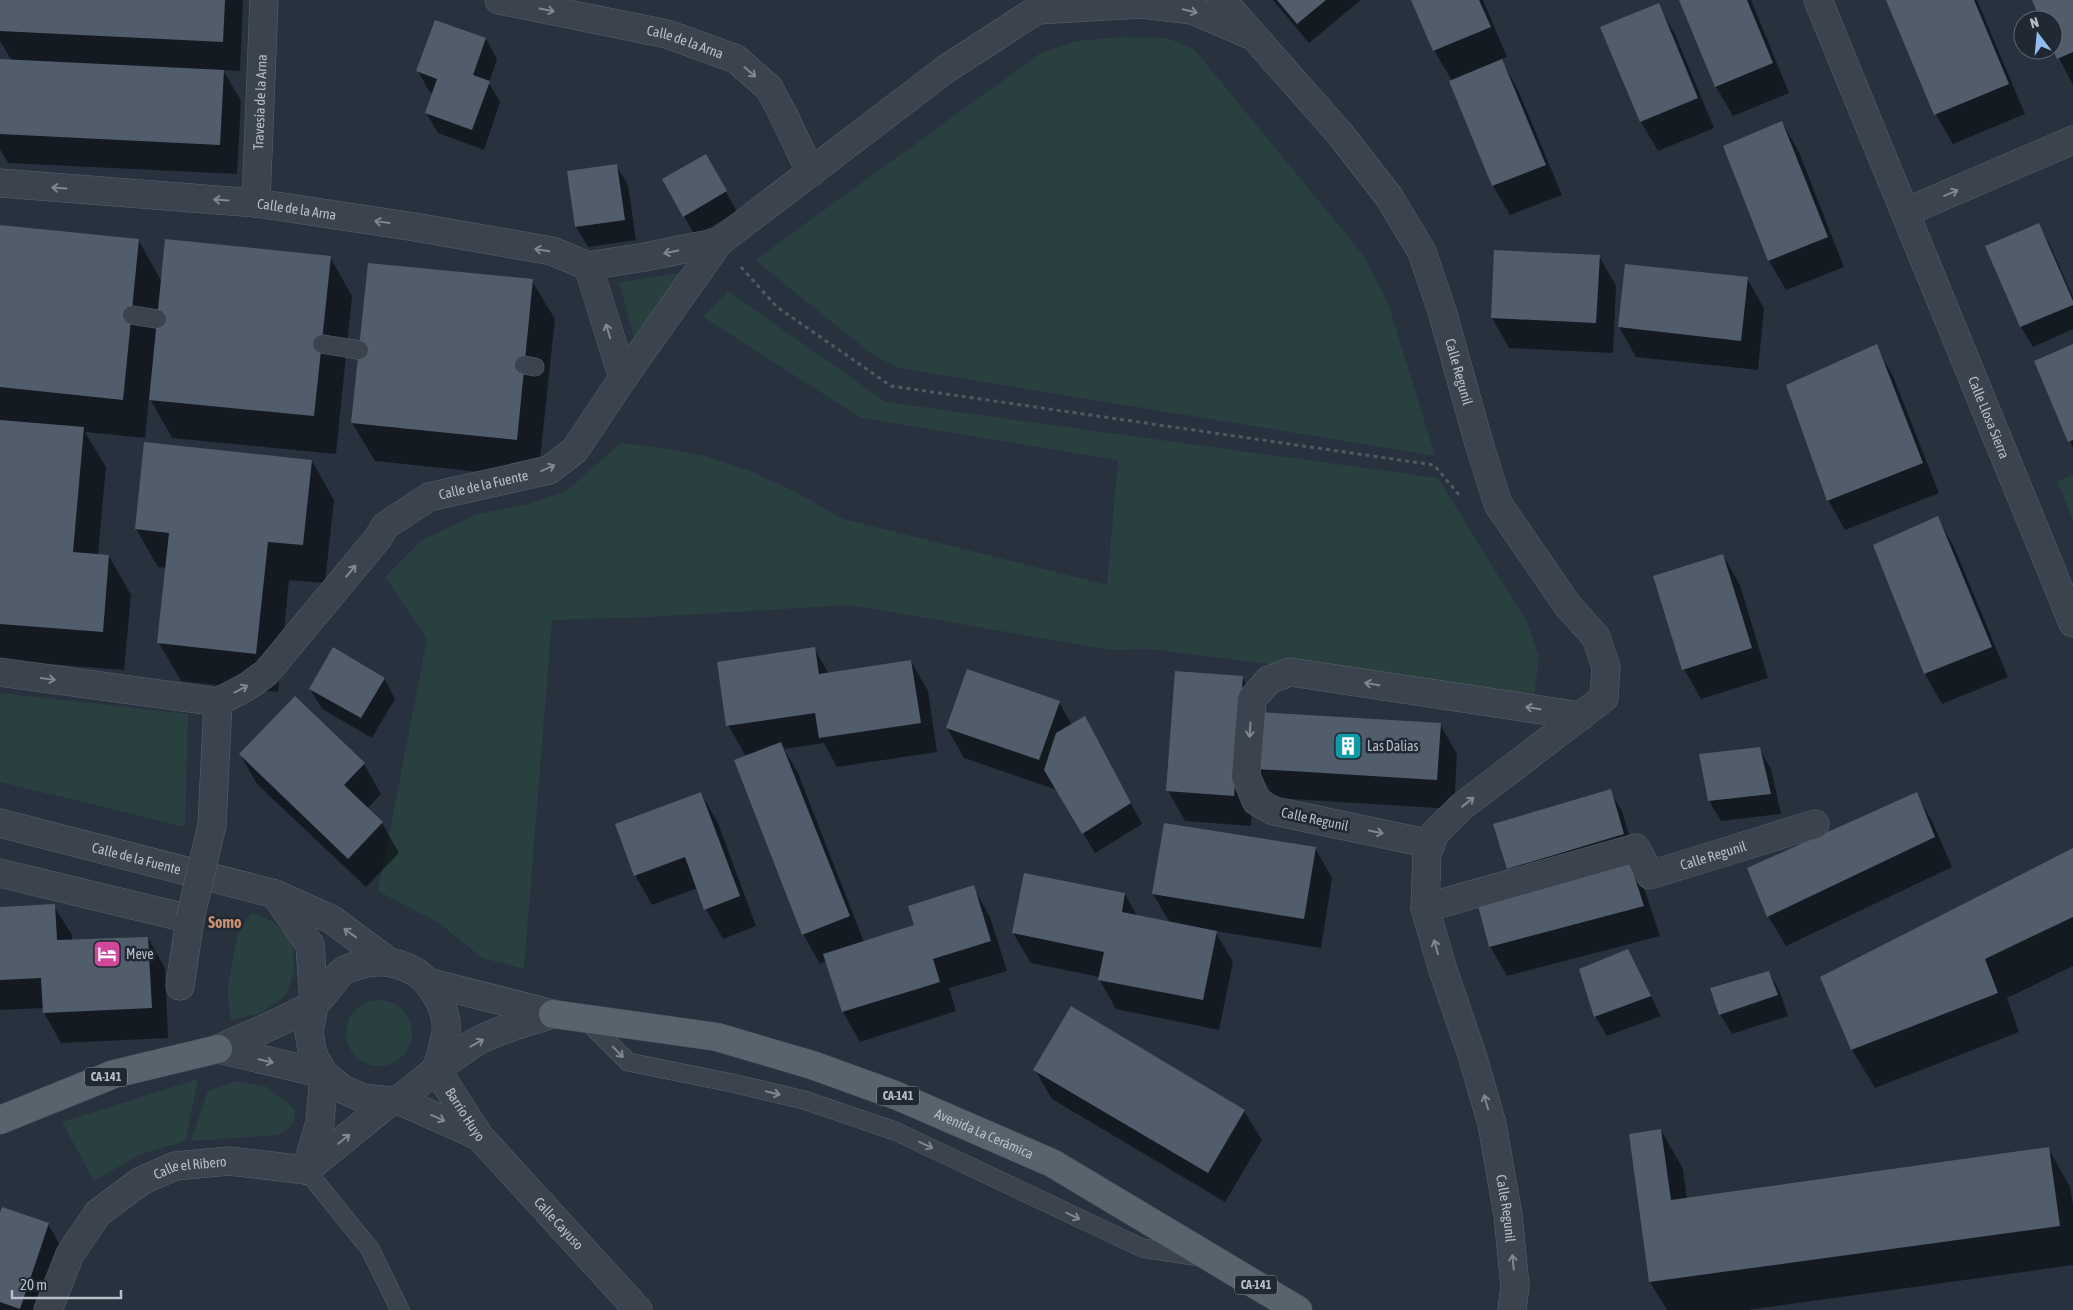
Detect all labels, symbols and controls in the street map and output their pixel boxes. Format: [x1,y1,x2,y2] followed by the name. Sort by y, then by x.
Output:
[538,6,554,16] one-way arrow
[1182,7,1198,16] one-way arrow
[2013,10,2063,60] north arrow
[2028,14,2041,31] text: N
[646,22,726,62] street label: Calle de la Arna
[250,54,270,150] street label: Travesía de la Arna
[744,66,757,77] one-way arrow
[51,183,67,192] one-way arrow
[1943,187,1958,197] one-way arrow
[256,195,337,223] street label: Calle de la Arna
[213,196,229,205] one-way arrow
[374,216,390,226] one-way arrow
[534,244,550,254] one-way arrow
[664,247,680,257] one-way arrow
[603,324,613,340] one-way arrow
[1442,337,1476,407] street label: Calle Regunil
[1965,374,2013,461] street label: Calle Llosa Sierra
[541,463,556,473] one-way arrow
[437,467,530,503] street label: Calle de la Fuente
[345,565,356,578] one-way arrow
[40,674,56,684] one-way arrow
[1365,679,1381,689] one-way arrow
[234,684,249,694] one-way arrow
[1525,703,1541,713] one-way arrow
[1245,722,1254,738] one-way arrow
[1333,731,1363,761] building icon: Las Dalias
[1367,738,1419,754] place label: Las Dalias
[1461,796,1474,807] one-way arrow
[1280,804,1350,834] street label: Calle Regunil
[1368,828,1384,838] one-way arrow
[1678,838,1749,873] street label: Calle Regunil
[90,839,183,877] street label: Calle de la Fuente
[208,913,242,931] district label: Somo
[343,928,357,938] one-way arrow
[92,939,122,969] hotel icon: Meve
[1431,939,1441,955] one-way arrow
[126,946,154,962] place label: Meve
[469,1038,484,1048] one-way arrow
[612,1046,624,1059] one-way arrow
[257,1057,273,1066] one-way arrow
[85,1068,127,1086] road number: CA-141
[442,1085,488,1145] street label: Barrio Huyo
[877,1086,919,1106] road number: CA-141
[764,1088,780,1098] one-way arrow
[1480,1094,1490,1110] one-way arrow
[932,1105,1036,1162] street label: Avenida La Cerámica
[430,1114,445,1124] one-way arrow
[337,1134,350,1145] one-way arrow
[918,1141,933,1151] one-way arrow
[151,1153,227,1183] street label: Calle el Ribero
[1493,1173,1519,1243] street label: Calle Regunil
[531,1194,587,1253] street label: Calle Cayuso
[1065,1211,1080,1221] one-way arrow
[1508,1254,1518,1270] one-way arrow
[12,1268,121,1300] scale bar
[20,1276,47,1293] text: 20 m
[1235,1276,1277,1294] road number: CA-141

